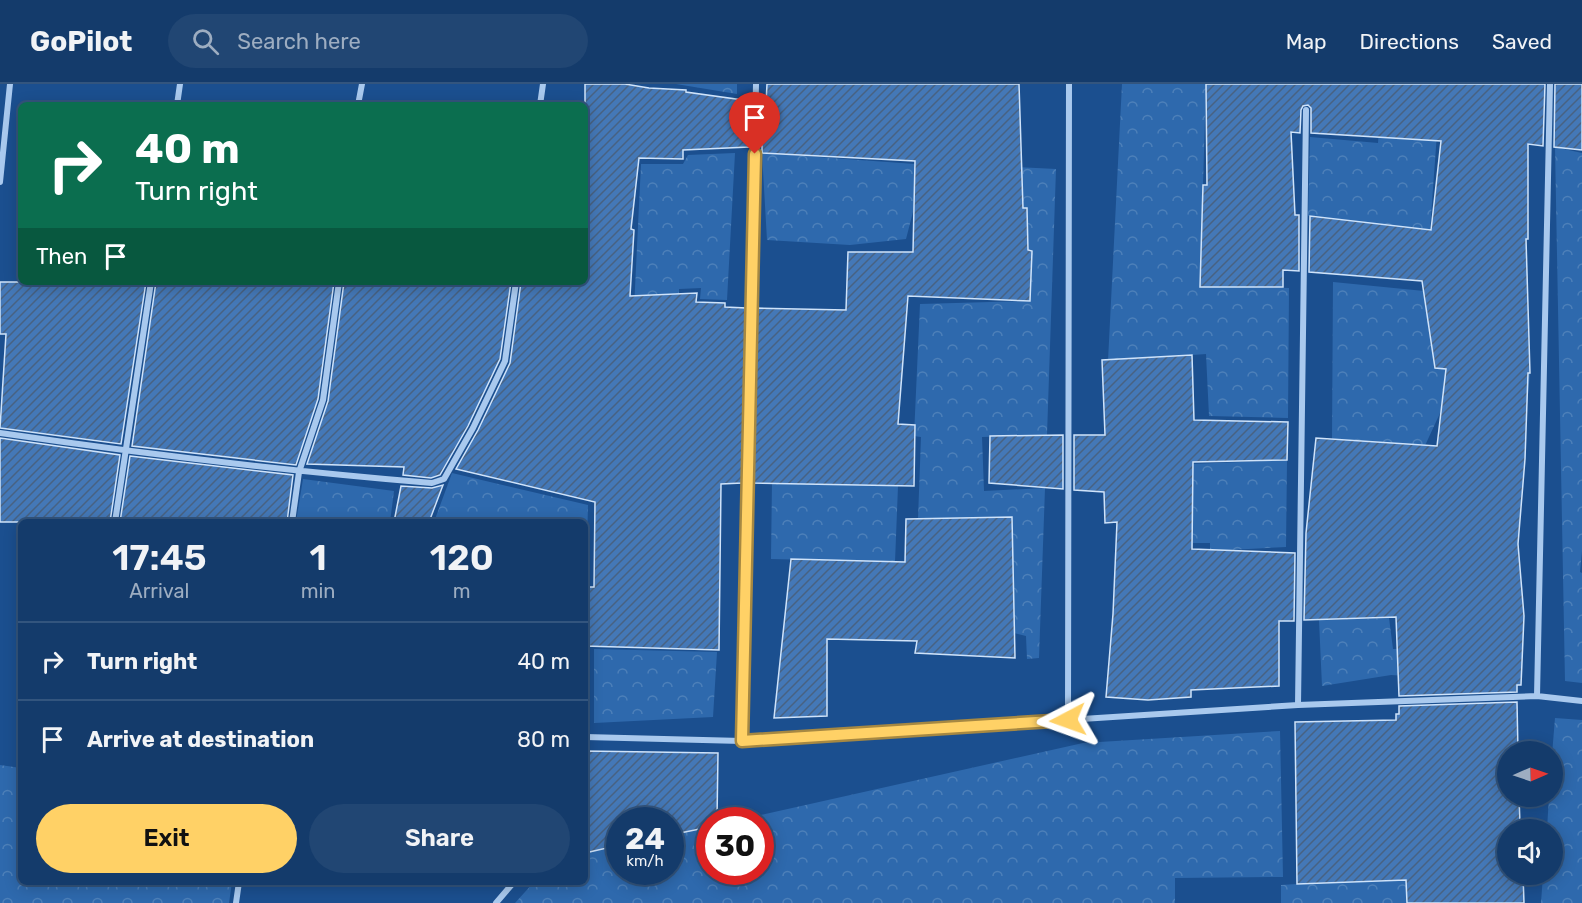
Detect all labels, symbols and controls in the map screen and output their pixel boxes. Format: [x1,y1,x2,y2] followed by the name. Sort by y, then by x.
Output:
[168,14,588,68] search box
[30,25,132,58] text: GoPilot
[189,25,222,58] icon: search
[237,28,361,55] text: Search here
[1286,29,1327,54] text: Map
[1360,29,1459,54] text: Directions
[1492,29,1552,54] text: Saved
[729,92,780,154] pin
[738,101,771,134] icon: arrive
[135,124,240,174] text: 40 m
[36,126,114,204] icon: right
[135,175,258,207] text: Turn right
[99,240,132,273] icon: arrive
[36,243,87,270] text: Then
[112,536,207,579] text: 17:45
[309,536,327,579] text: 1
[430,536,494,579] text: 120
[129,579,189,603] text: Arrival
[301,579,335,603] text: min
[453,579,471,603] text: m
[36,645,69,678] icon: right
[87,648,197,675] text: Turn right
[517,648,570,675] text: 40 m
[1036,688,1100,752] position arrow
[36,723,69,756] icon: arrive
[87,726,314,753] text: Arrive at destination
[517,726,570,753] text: 80 m
[1497,741,1563,807] north arrow
[1497,741,1563,885] map controls
[36,804,297,873] button: Exit
[309,804,570,873] button: Share
[696,807,774,885] speed limit sign: 30
[1497,819,1563,885] button: sound
[625,821,665,857] text: 24
[626,852,664,870] text: km/h

